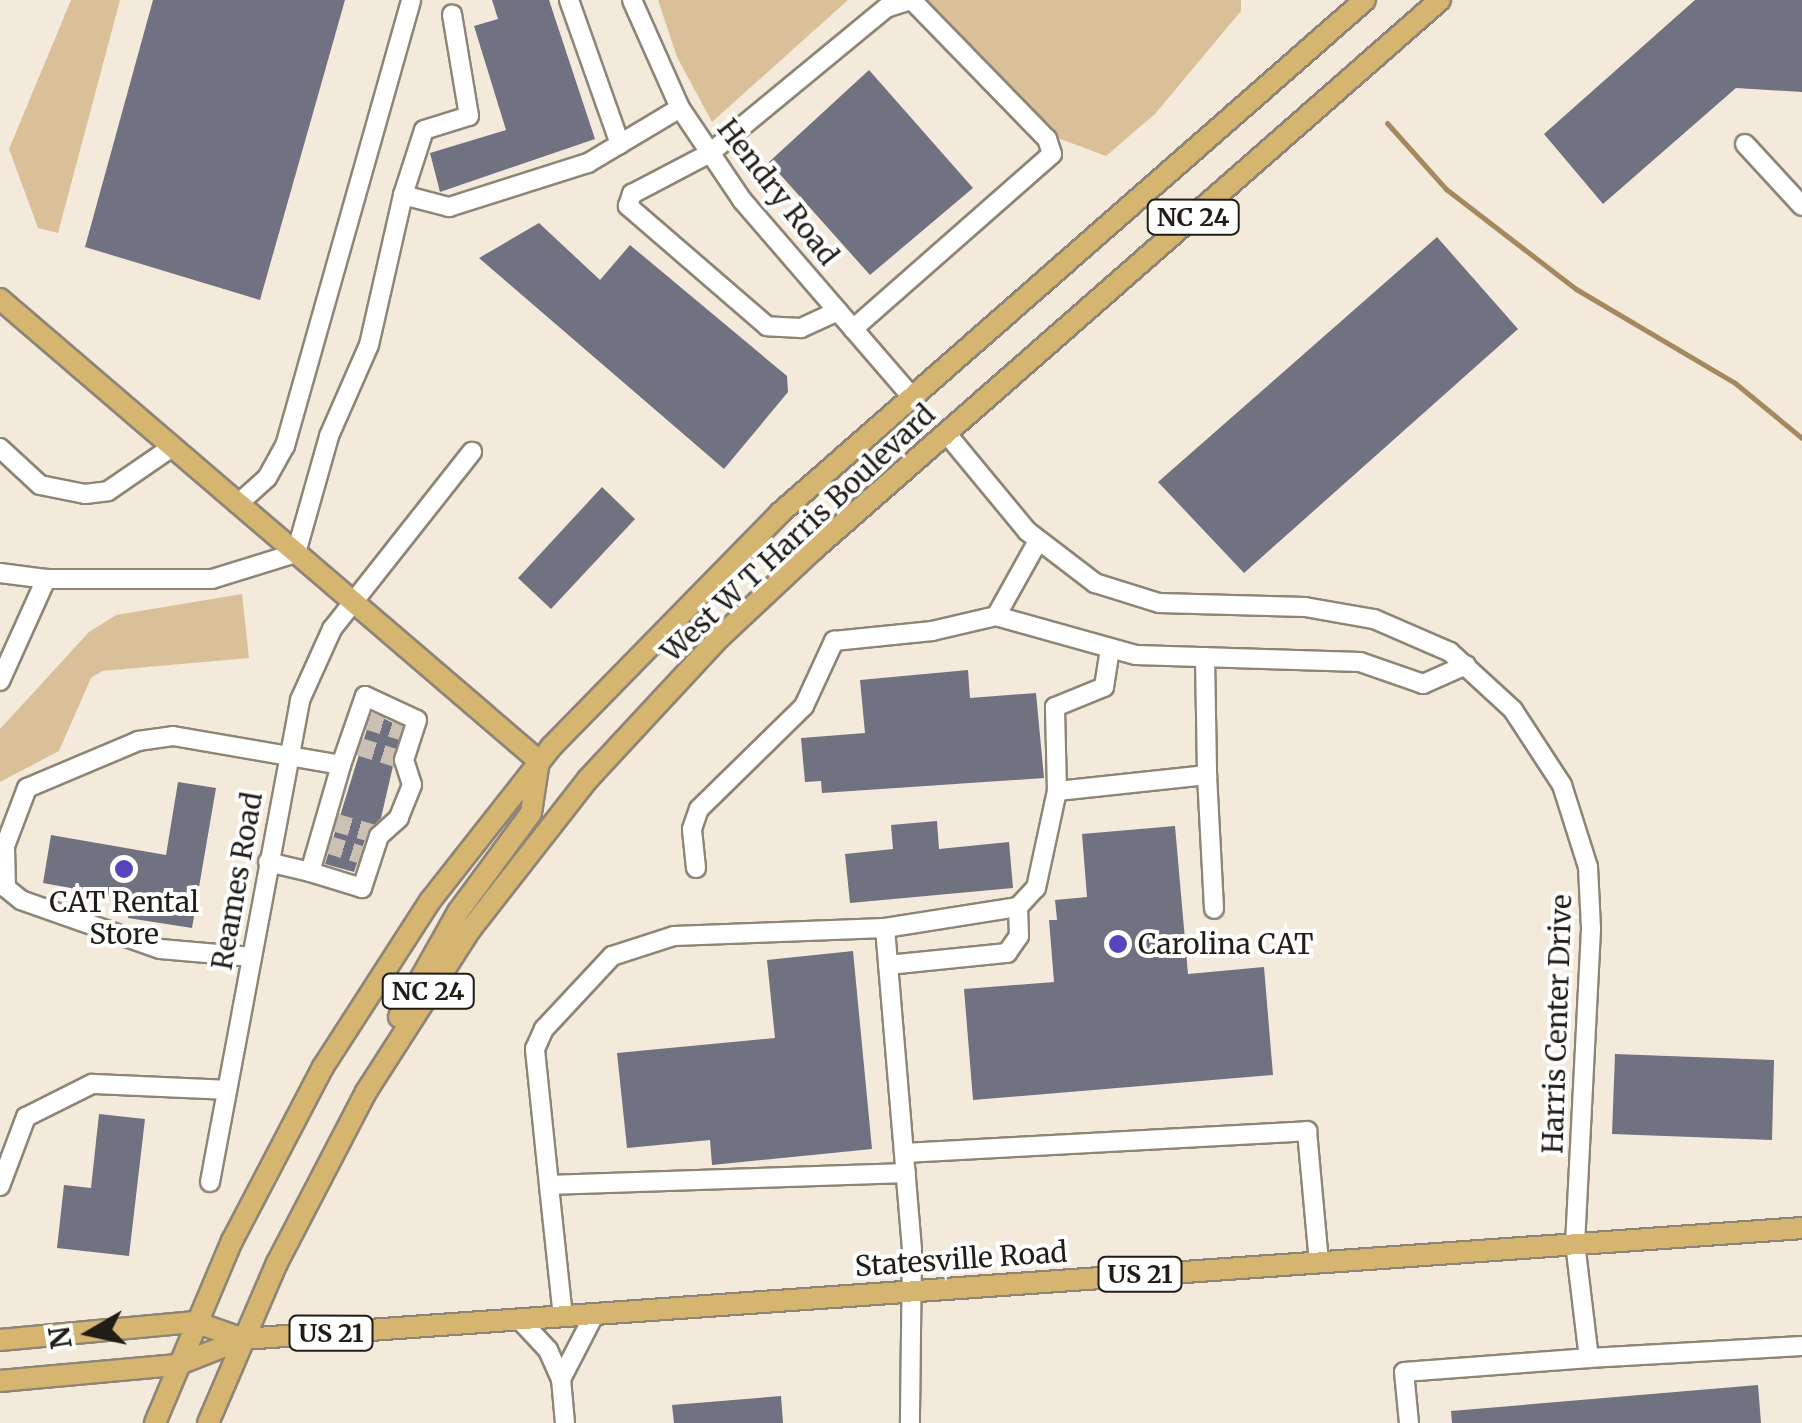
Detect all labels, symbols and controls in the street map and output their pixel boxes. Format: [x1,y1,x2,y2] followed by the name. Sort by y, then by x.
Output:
[711,112,845,272] street label: Hendry Road
[1146,197,1240,237] road number: NC 24
[654,397,942,669] street label: West W T Harris Boulevard
[205,790,269,972] street label: Reames Road
[113,858,135,880] marker: CAT Rental Store
[49,885,199,951] place label: CAT Rental Store
[1536,894,1578,1154] street label: Harris Center Drive
[1138,927,1313,961] place label: Carolina CAT
[1107,933,1129,955] marker: Carolina CAT
[380,971,476,1011] road number: NC 24
[854,1235,1068,1283] street label: Statesville Road
[1098,1254,1182,1294] road number: US 21
[40,1283,140,1383] north arrow
[288,1313,374,1353] road number: US 21
[41,1324,80,1351] text: N

